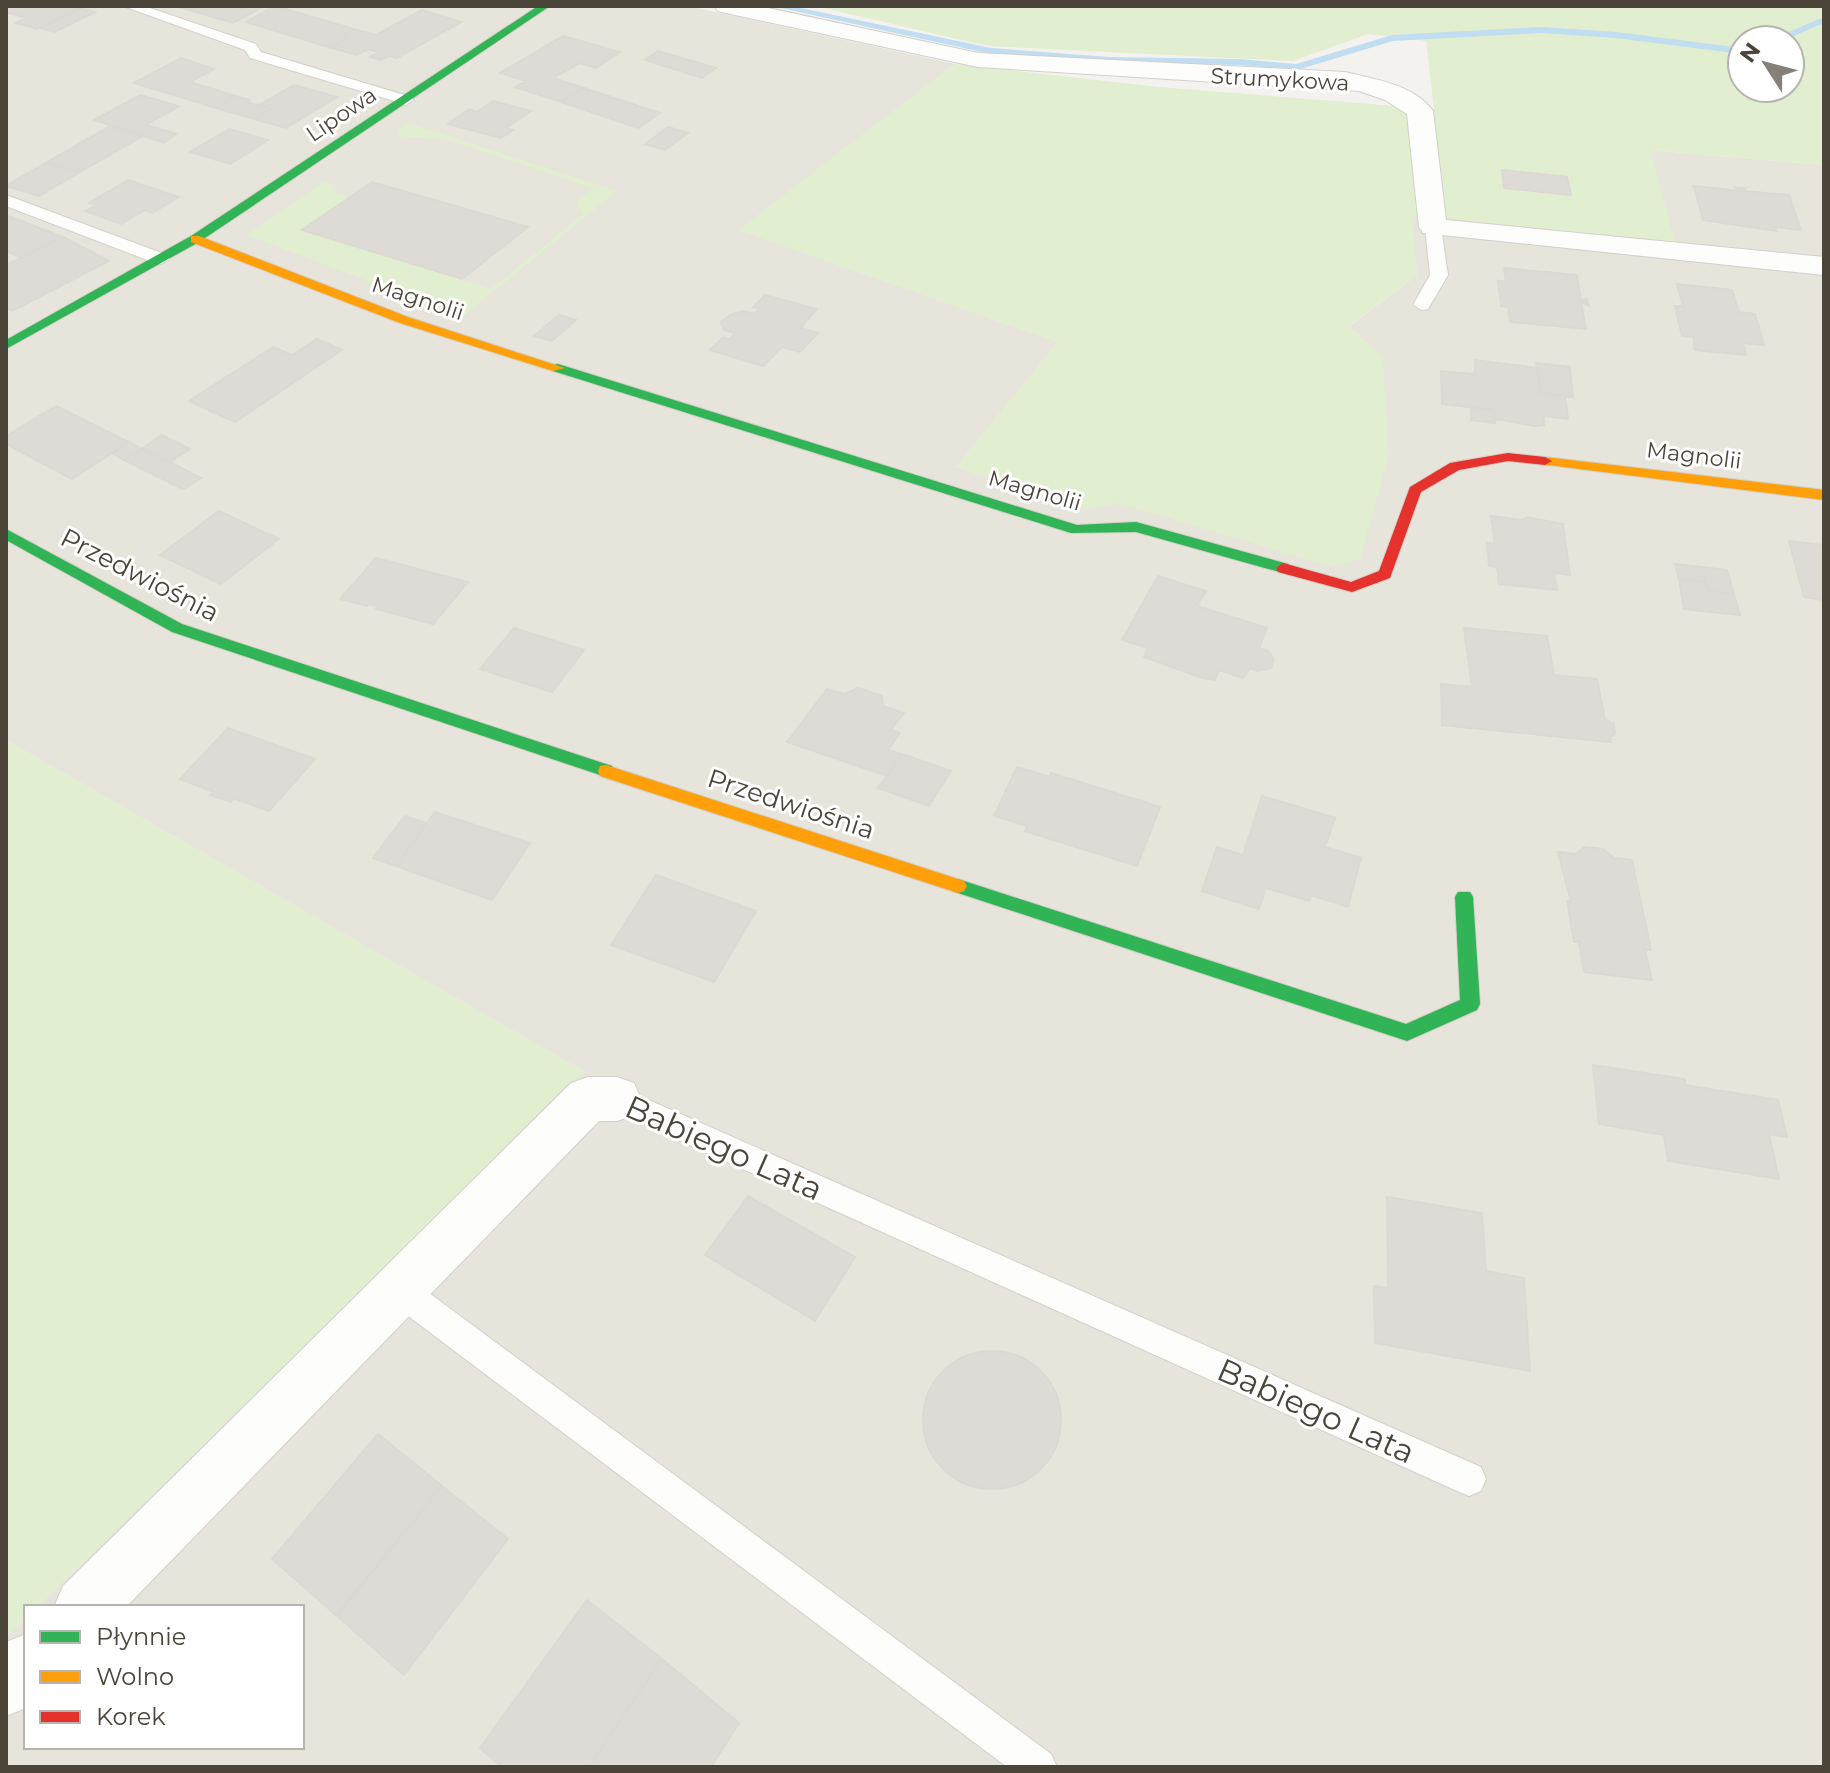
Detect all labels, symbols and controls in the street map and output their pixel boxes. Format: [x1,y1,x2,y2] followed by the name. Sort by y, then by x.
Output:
[1726,24,1806,104] north arrow
[1734,37,1766,68] text: N
[1210,62,1350,97] street label: Strumykowa
[301,81,382,148] street label: Lipowa
[368,271,467,326] street label: Magnolii
[1645,436,1743,475] street label: Magnolii
[985,464,1084,517] street label: Magnolii
[55,521,225,629] street label: Przedwiośnia
[703,762,879,846] street label: Przedwiośnia
[619,1087,829,1208] street label: Babiego Lata
[1211,1350,1421,1471] street label: Babiego Lata
[24,1605,304,1749] legend
[96,1622,186,1651] text: Płynnie
[96,1662,174,1691] text: Wolno
[96,1702,166,1731] text: Korek

